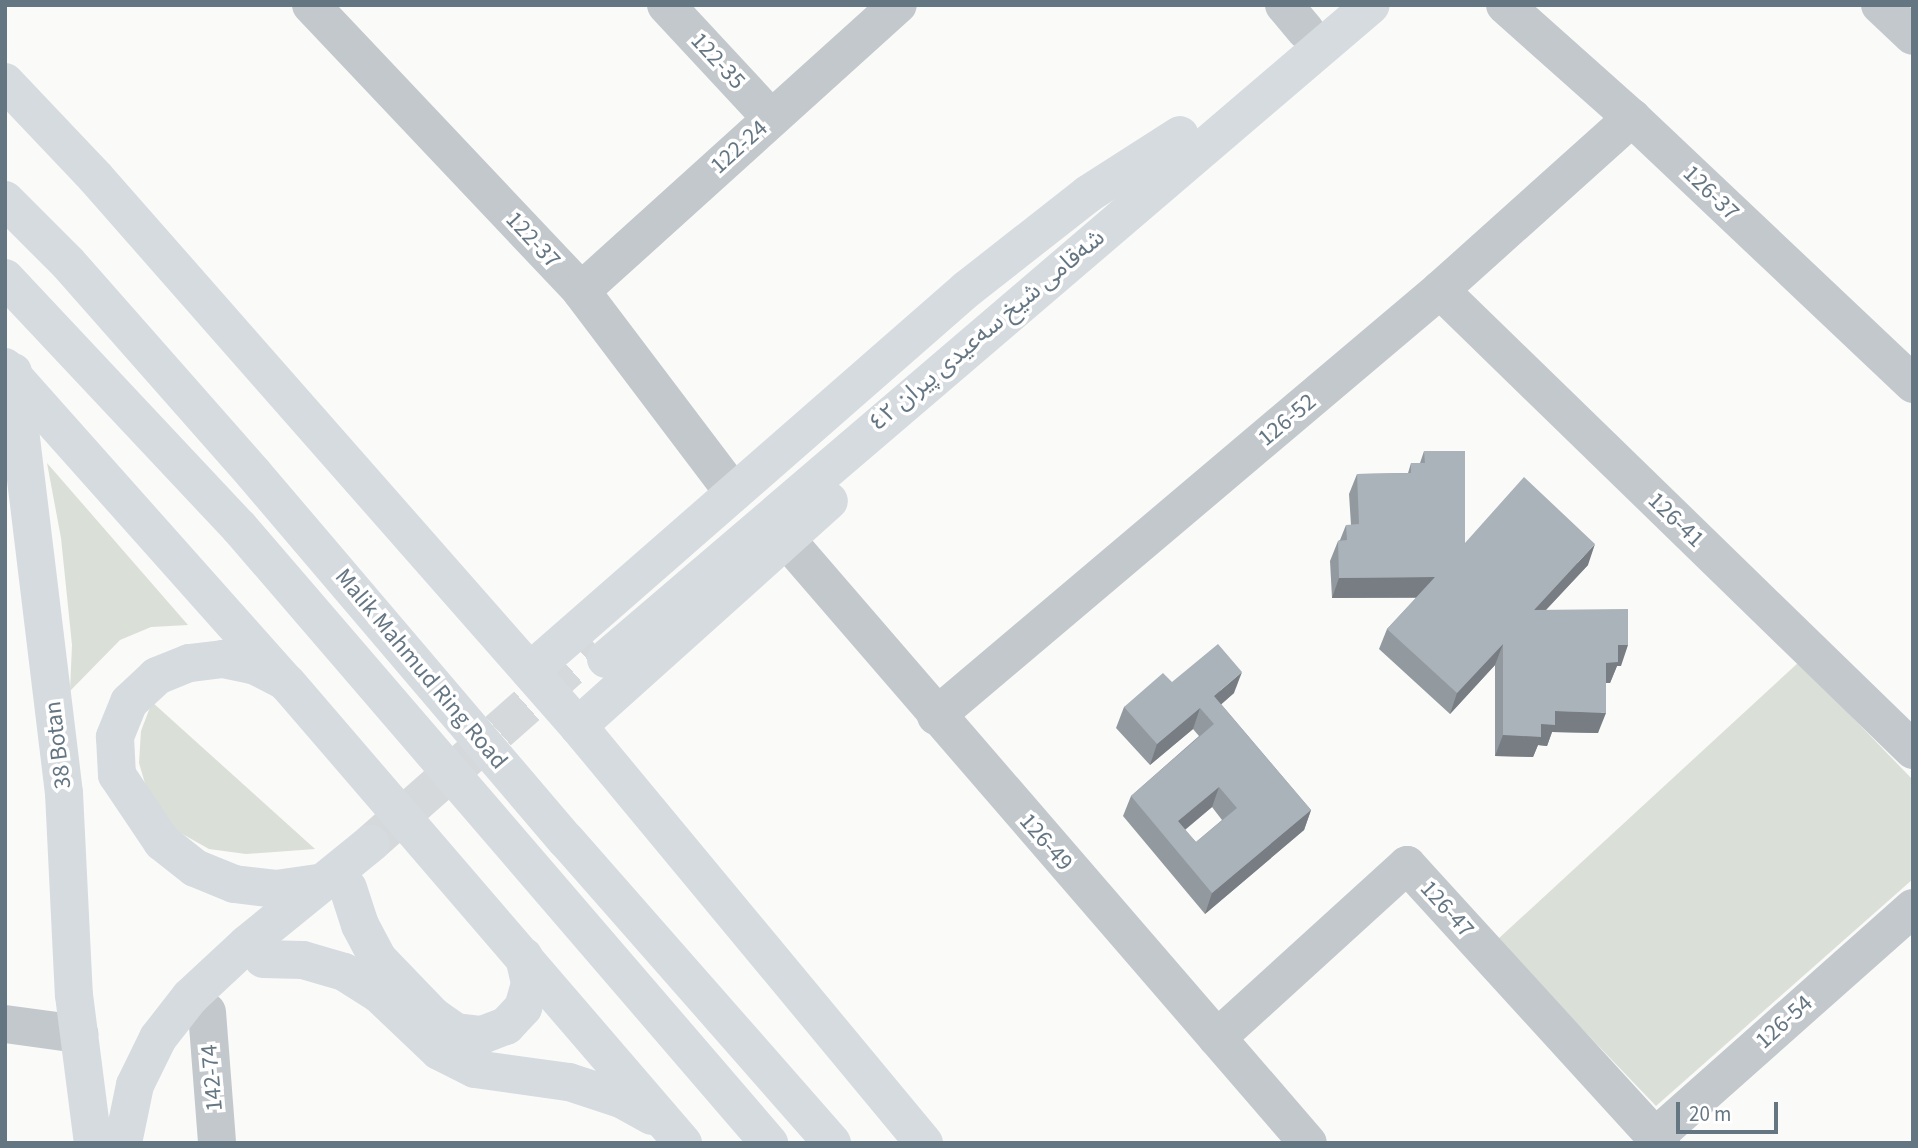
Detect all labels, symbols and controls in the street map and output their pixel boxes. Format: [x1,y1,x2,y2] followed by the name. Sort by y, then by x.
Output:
[685,27,751,95] street label: 122-35
[704,114,774,180] street label: 122-24
[1677,159,1745,227] street label: 126-37
[500,206,566,274] street label: 122-37
[864,223,1110,437] street label: شەقامی شیخ سەعیدی پیران ٤٢
[1252,387,1322,453] street label: 126-52
[1642,486,1710,554] street label: 126-41
[329,563,513,775] street label: Malik Mahmud Ring Road
[38,699,78,791] street label: 38 Botan
[1013,807,1079,877] street label: 126-49
[1414,874,1480,944] street label: 126-47
[1749,989,1819,1055] street label: 126-54
[195,1043,229,1113] street label: 142-74
[1680,1088,1782,1132] scale bar
[1689,1099,1731,1129] text: 20 m

